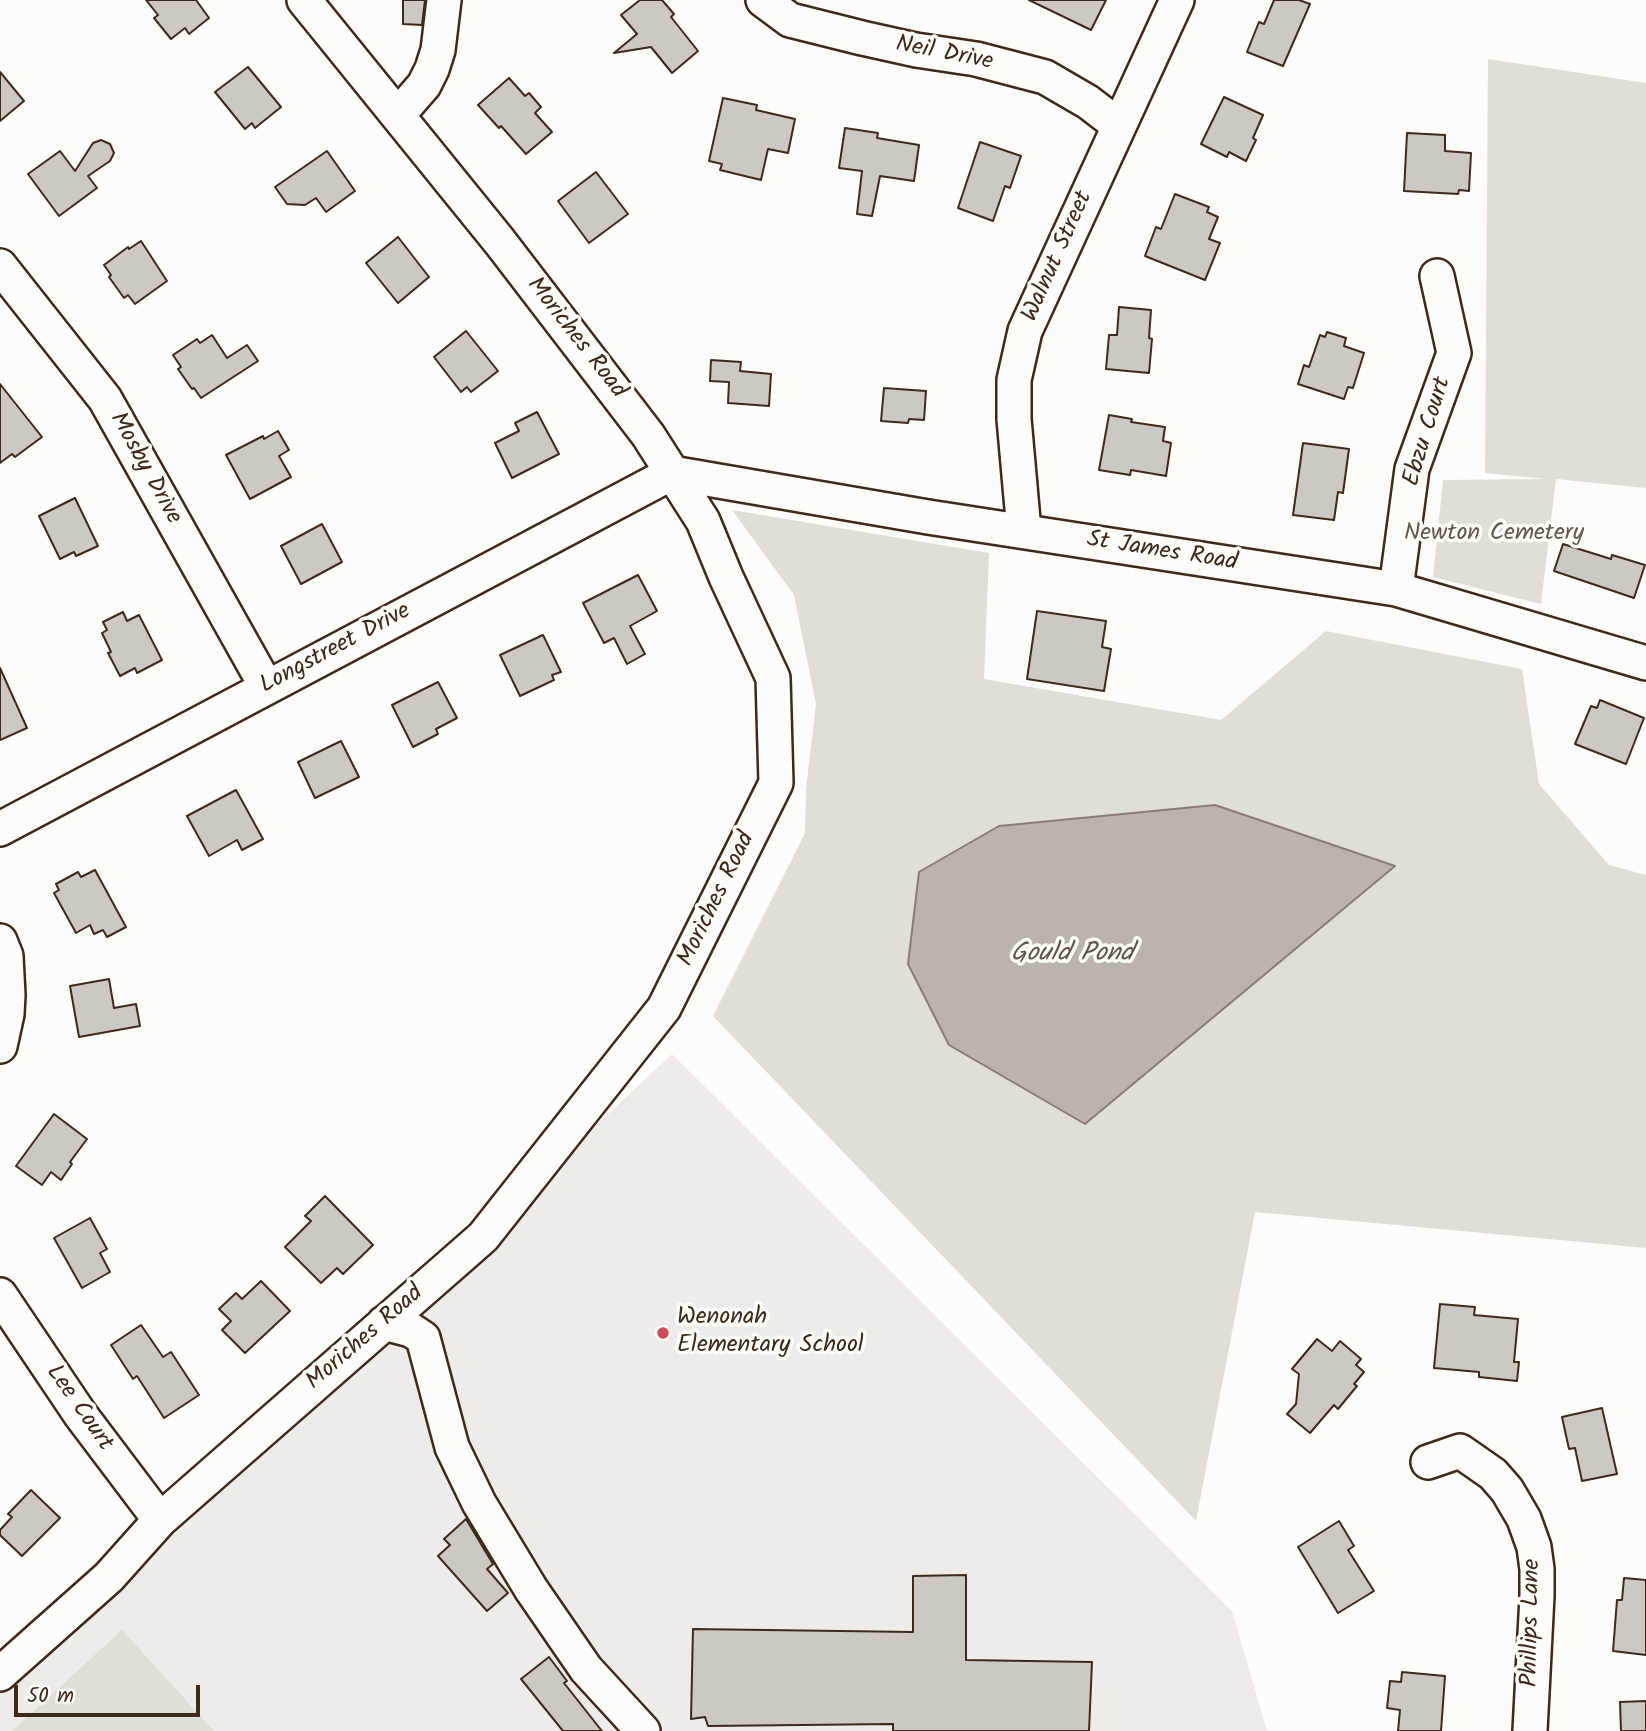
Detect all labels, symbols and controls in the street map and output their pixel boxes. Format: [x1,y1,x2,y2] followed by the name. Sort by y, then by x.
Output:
[893,31,995,79] street label: Neil Drive
[1017,187,1101,327] street label: Walnut Street
[519,273,631,405] street label: Moriches Road
[1399,374,1459,490] street label: Ebzu Court
[101,408,187,530] street label: Mosby Drive
[1404,521,1584,549] park label: Newton Cemetery
[1085,527,1239,579] street label: St James Road
[256,598,416,702] street label: Longstreet Drive
[673,828,763,972] street label: Moriches Road
[1011,940,1133,972] water label: Gould Pond
[302,1280,430,1398] street label: Moriches Road
[677,1305,864,1361] place label: Wenonah Elementary School
[655,1325,671,1341] marker: Wenonah Elementary School
[38,1360,118,1458] street label: Lee Court
[1517,1559,1549,1687] street label: Phillips Lane
[18,1672,203,1716] scale bar
[27,1680,74,1713] text: 50 m

